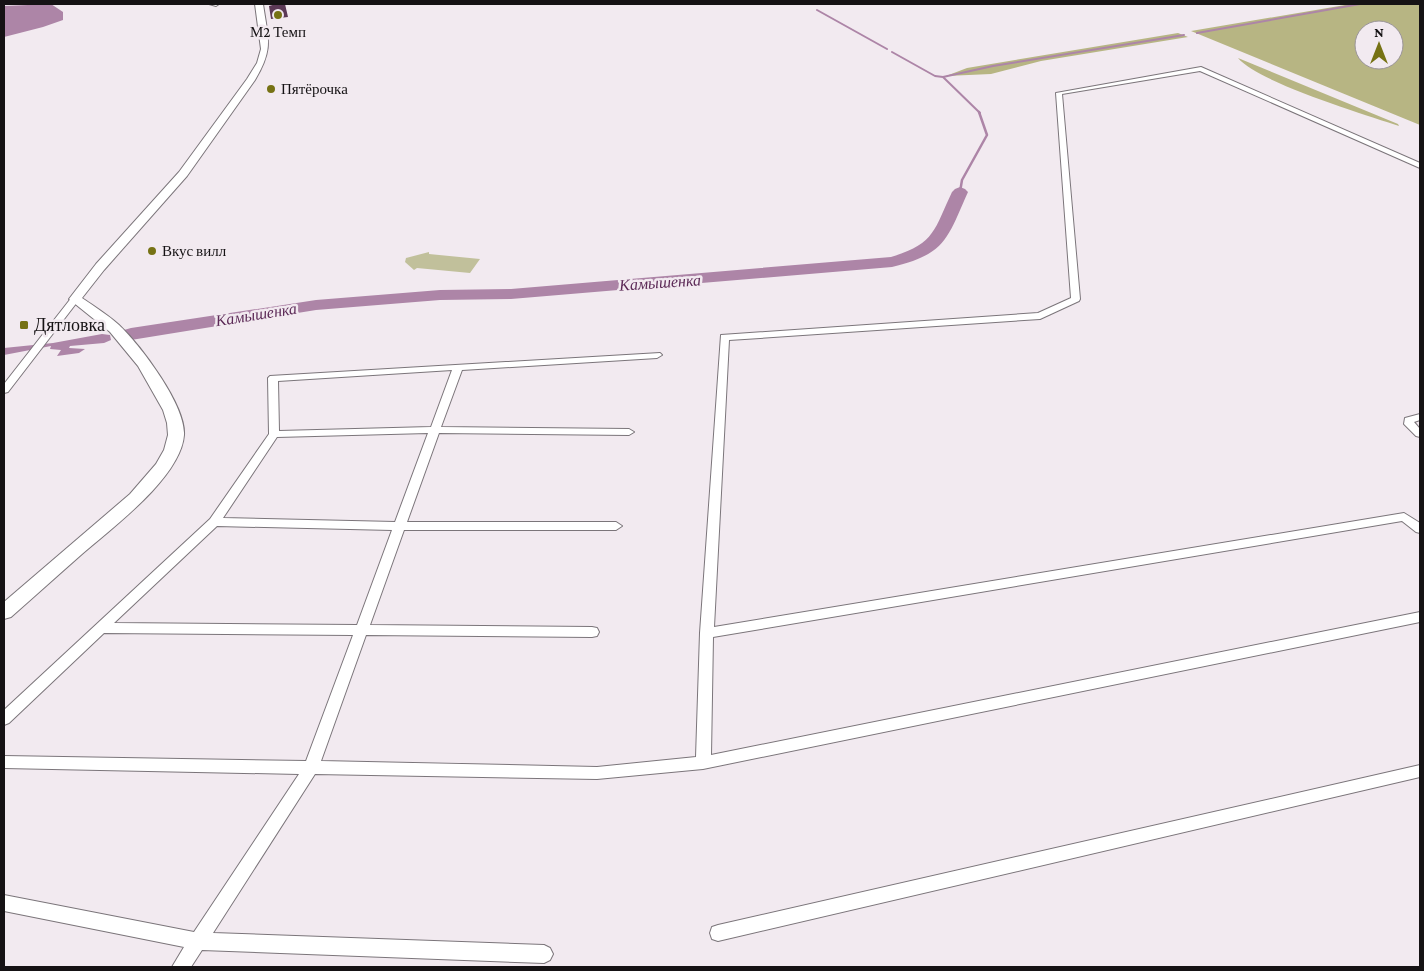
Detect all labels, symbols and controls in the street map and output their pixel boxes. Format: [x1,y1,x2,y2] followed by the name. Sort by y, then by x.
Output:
[272,9,284,21] marker: М2 Темп
[1354,20,1404,70] north arrow
[250,24,306,40] place label: М2 Темп
[1374,24,1384,40] text: N
[281,81,348,97] place label: Пятёрочка
[265,83,277,95] marker: Пятёрочка
[162,243,227,259] place label: Вкус вилл
[146,245,158,257] marker: Вкус вилл
[618,271,701,294] water label: Камышенка
[213,300,298,329] water label: Камышенка
[34,315,105,335] place label: Дятловка
[18,319,30,331] marker: Дятловка

